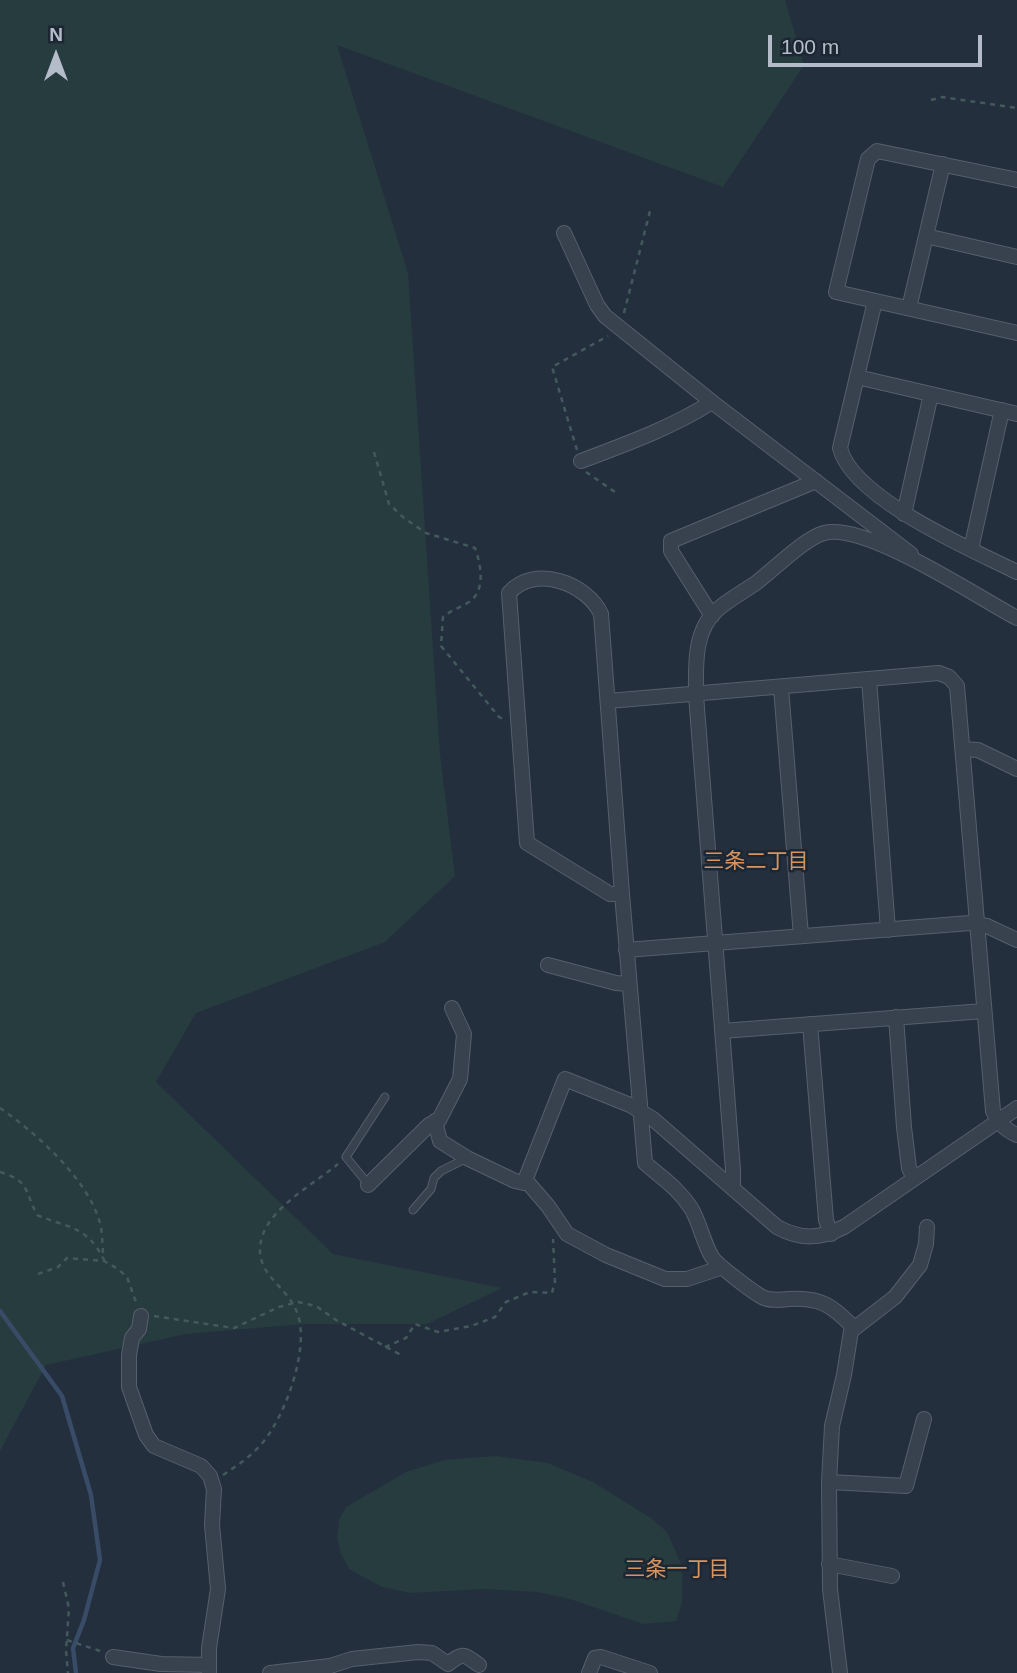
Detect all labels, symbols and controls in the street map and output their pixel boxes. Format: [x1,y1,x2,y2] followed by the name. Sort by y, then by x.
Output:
[21,21,91,91] north arrow
[772,21,986,65] scale bar
[49,24,63,45] text: N
[781,35,839,58] text: 100 m
[704,849,808,875] district label: 三条二丁目
[625,1557,729,1583] district label: 三条一丁目

